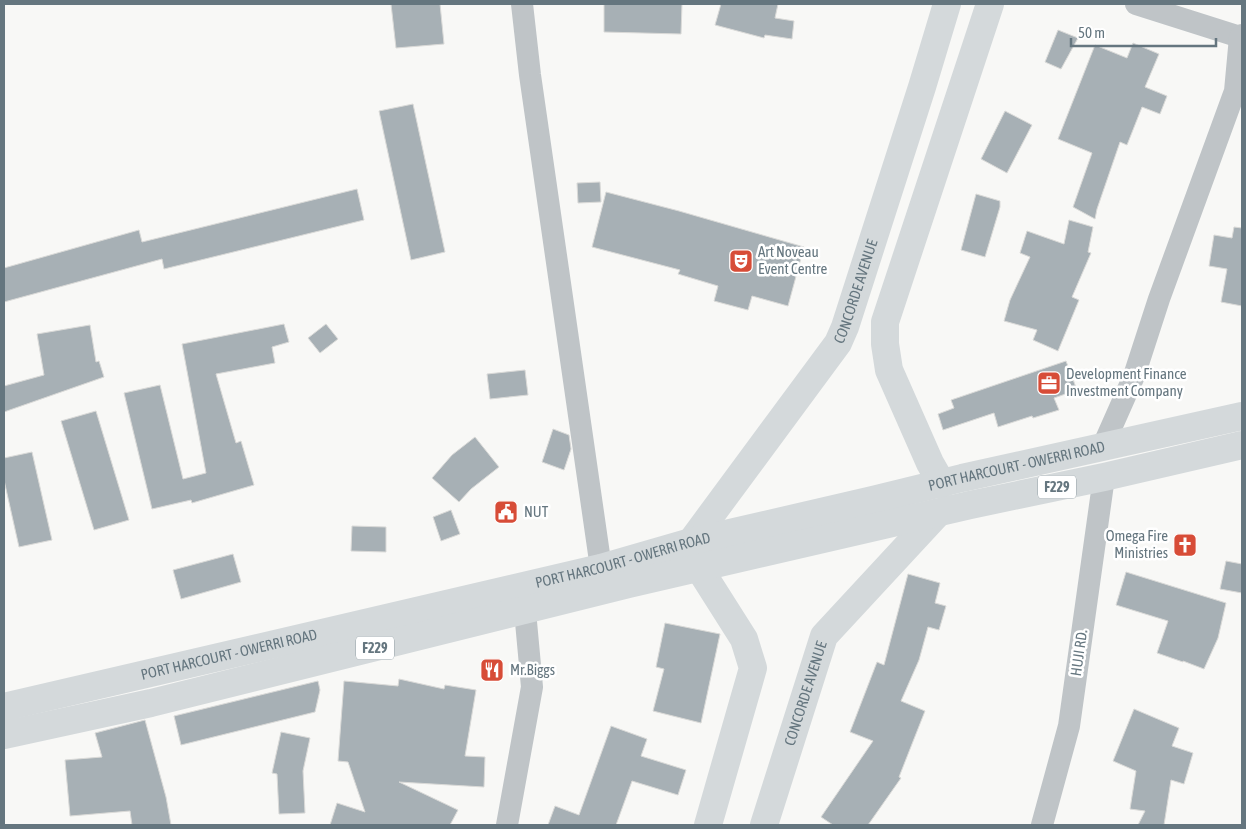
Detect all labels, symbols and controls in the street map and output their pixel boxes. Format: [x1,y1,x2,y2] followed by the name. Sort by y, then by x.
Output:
[1071,15,1216,47] scale bar
[1078,24,1105,41] text: 50 m
[830,237,881,346] street label: CONCORDE AVENUE
[758,243,827,277] place label: Art Noveau Event Centre
[728,248,754,274] theatre icon: Art Noveau Event Centre
[1066,365,1187,399] place label: Development Finance Investment Company
[1036,370,1062,396] office icon: Development Finance Investment Company
[926,438,1106,494] street label: PORT HARCOURT - OWERRI ROAD
[1038,476,1076,498] road number: F229
[493,499,519,525] public building icon: NUT
[524,503,549,520] place label: NUT
[1106,527,1168,561] place label: Omega Fire Ministries
[533,529,712,591] street label: PORT HARCOURT - OWERRI ROAD
[1172,532,1198,558] church icon: Omega Fire Ministries
[139,625,319,683] street label: PORT HARCOURT - OWERRI ROAD
[1067,628,1090,677] street label: HUJI RD.
[356,636,394,660] road number: F229
[781,638,830,748] street label: CONCORDE AVENUE
[479,657,505,683] restaurant icon: Mr.Biggs
[510,661,555,678] place label: Mr.Biggs

